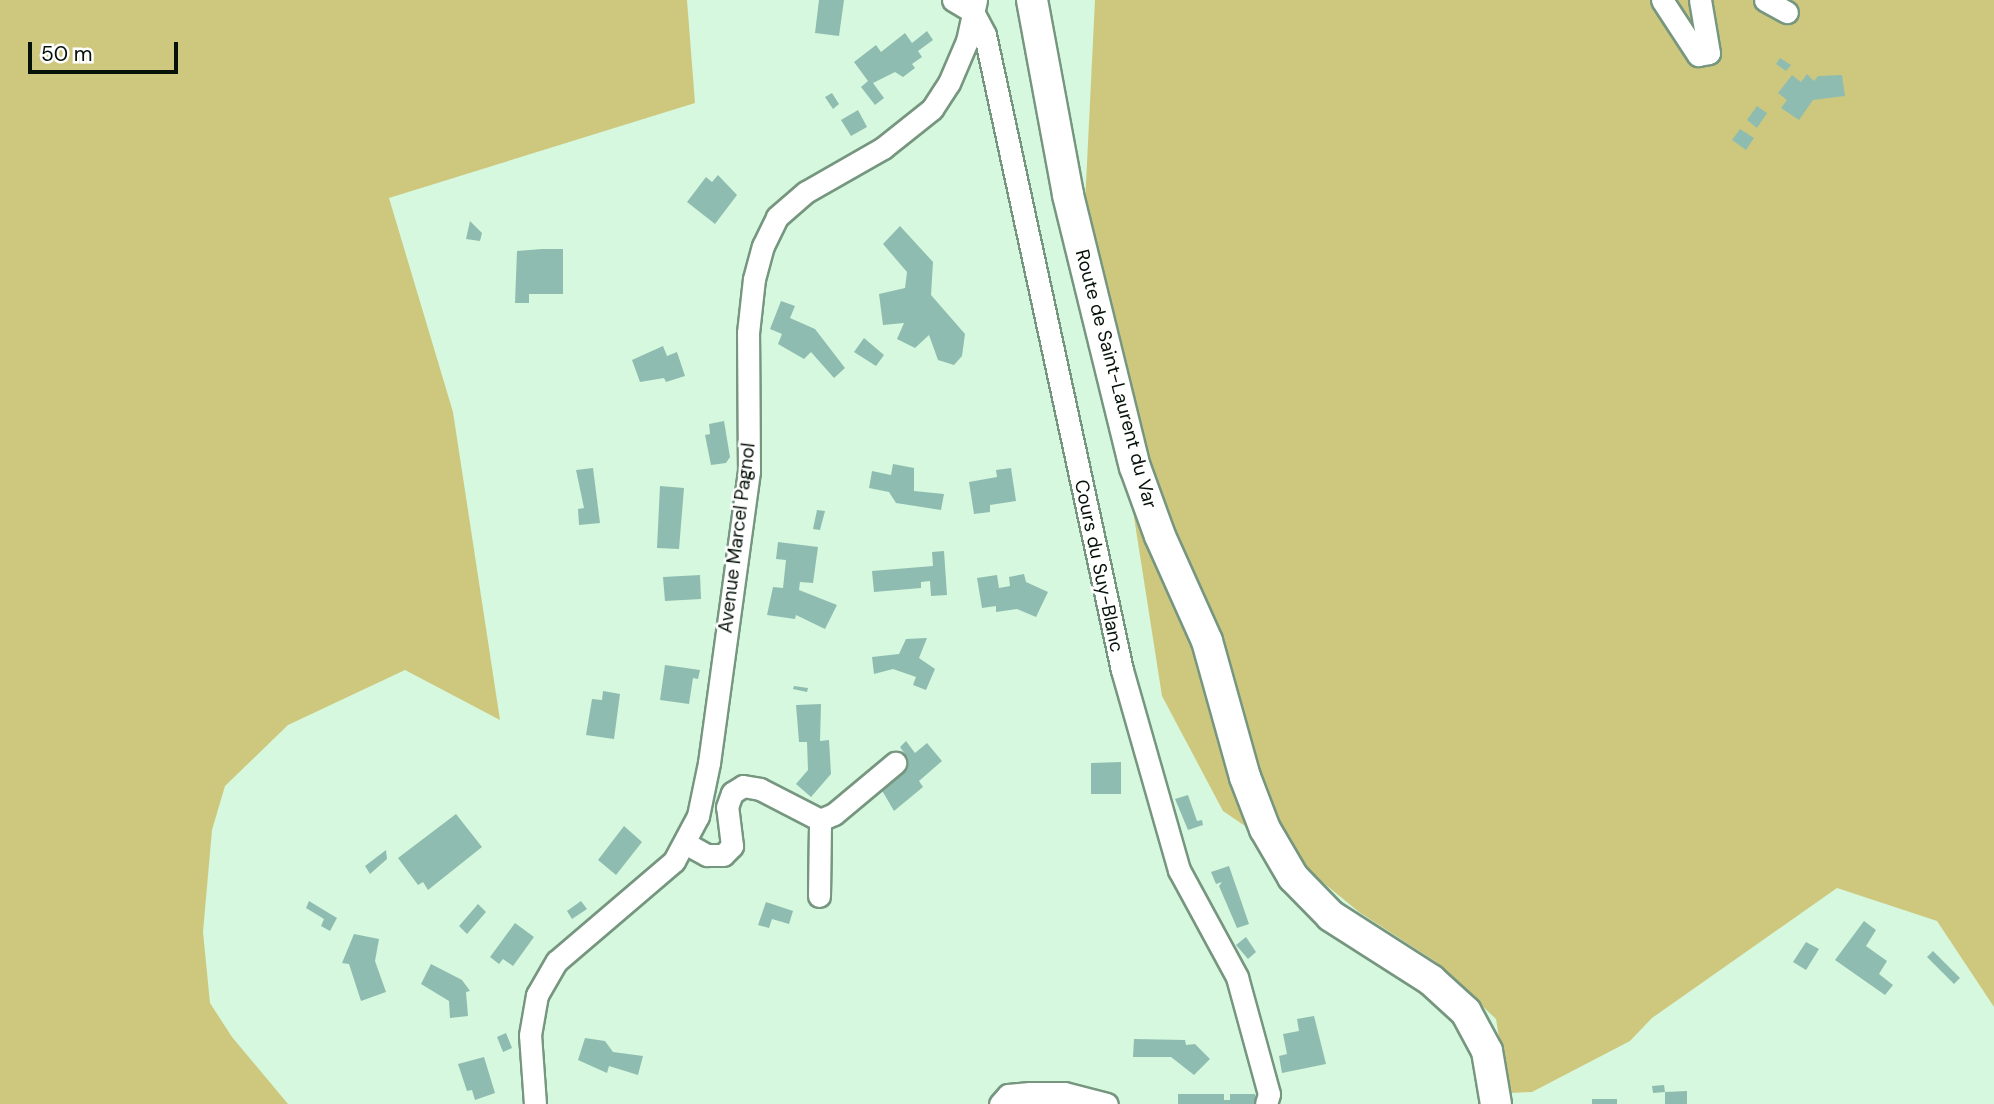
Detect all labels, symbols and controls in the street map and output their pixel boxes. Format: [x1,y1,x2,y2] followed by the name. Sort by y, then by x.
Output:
[32,28,182,72] scale bar
[41,40,92,68] text: 50 m
[1070,247,1162,511] street label: Route de Saint-Laurent du Var
[714,442,760,634] street label: Avenue Marcel Pagnol
[1070,478,1128,654] street label: Cours du Suy-Blanc

